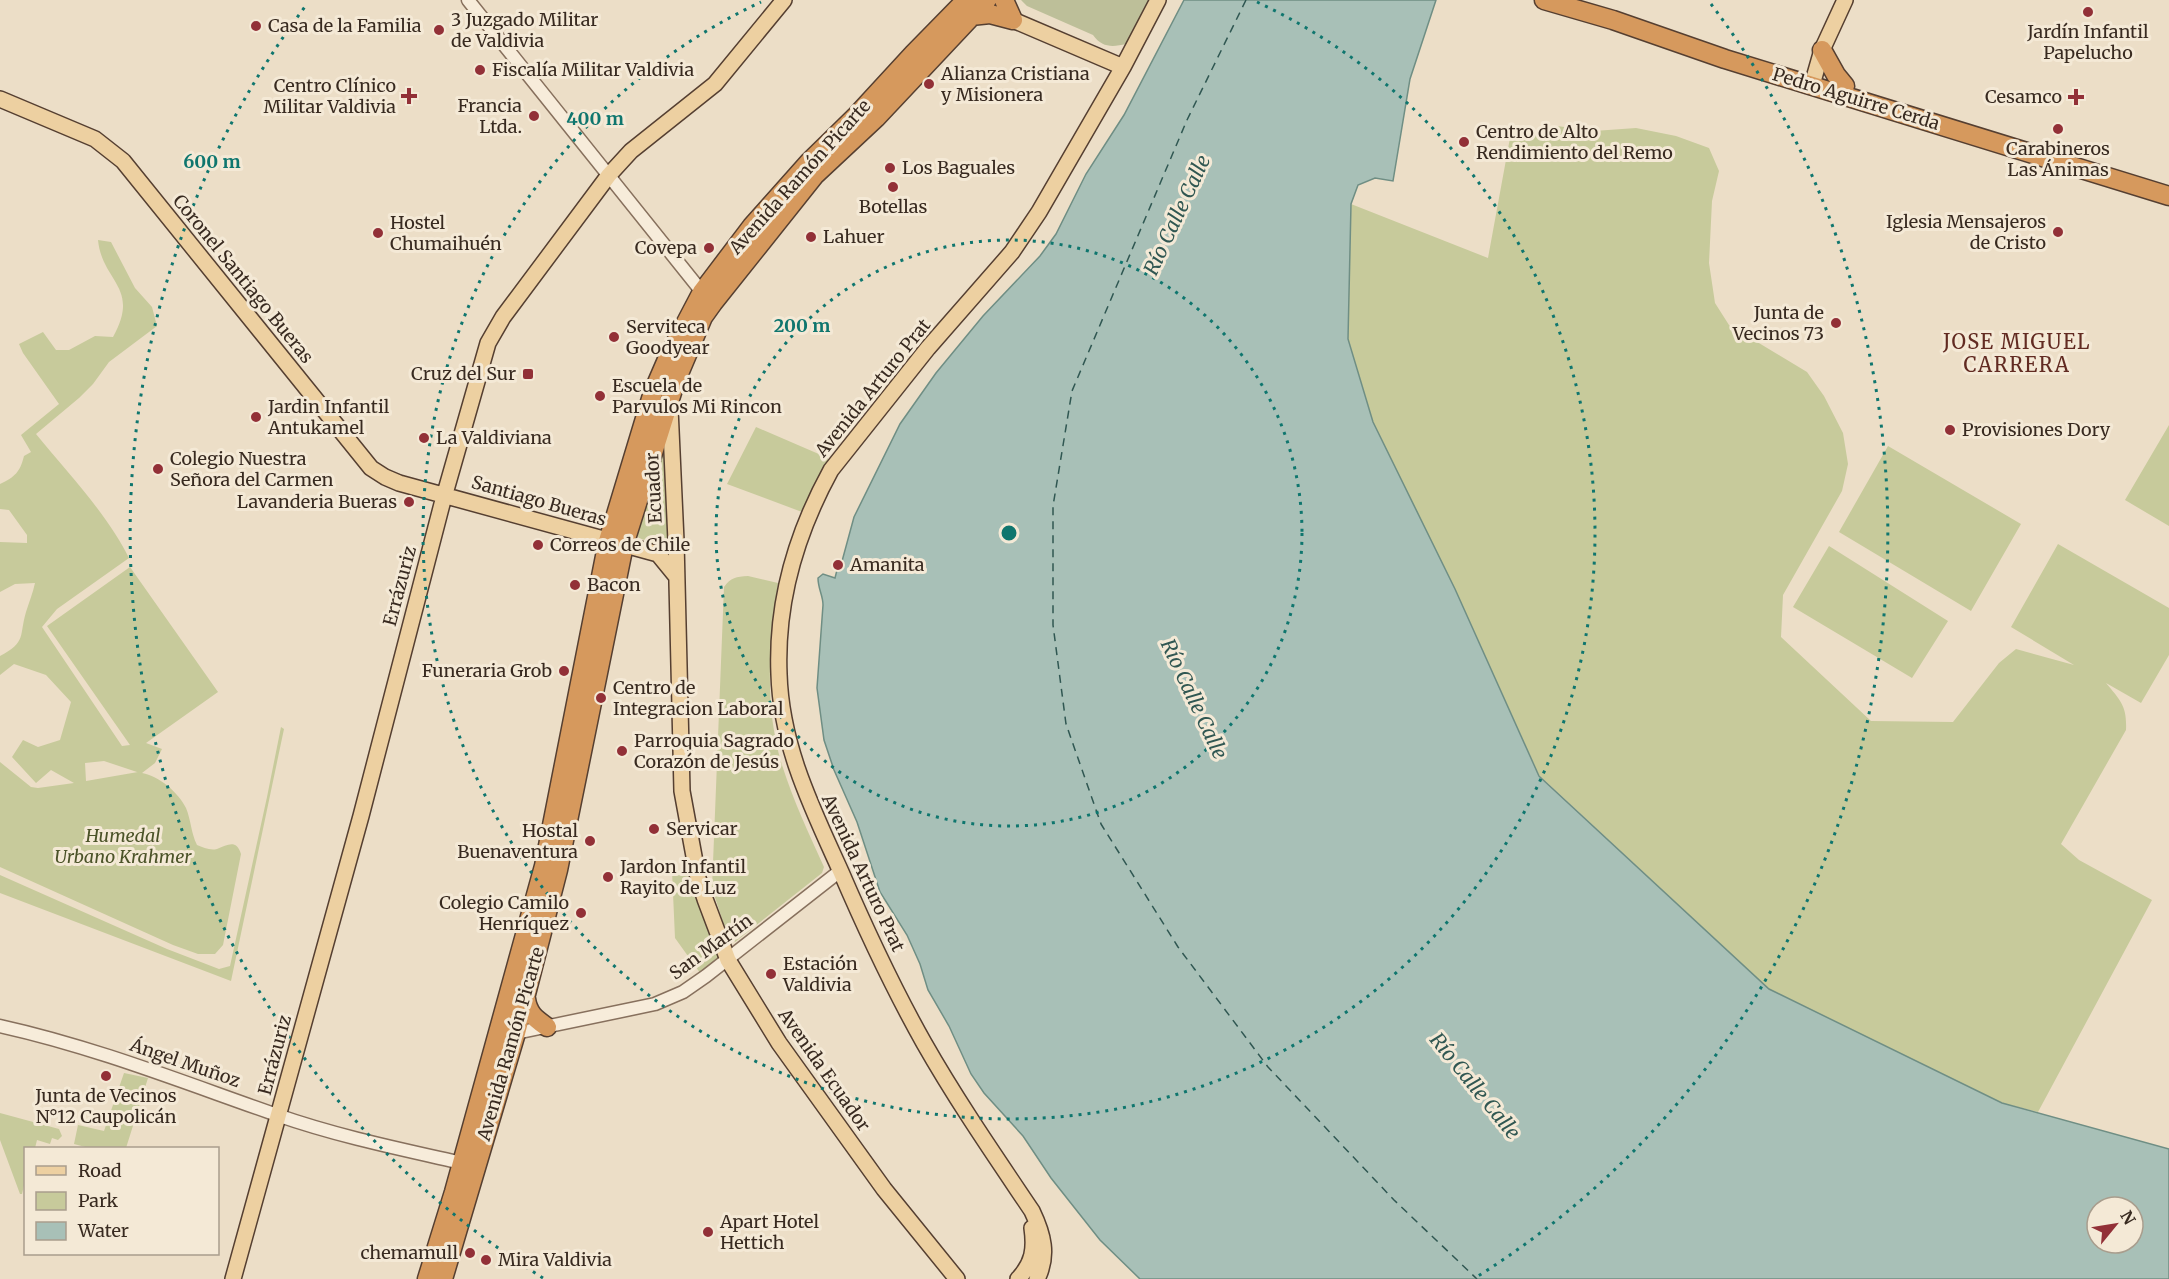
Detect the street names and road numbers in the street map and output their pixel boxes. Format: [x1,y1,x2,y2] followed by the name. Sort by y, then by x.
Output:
[1770,62,1943,135] street label: Pedro Aguirre Cerda
[723,94,875,260] street label: Avenida Ramón Picarte
[168,190,319,368] street label: Coronel Santiago Bueras
[809,314,935,462] street label: Avenida Arturo Prat
[640,452,667,524] street label: Ecuador
[469,470,609,531] street label: Santiago Bueras
[378,543,421,628] street label: Errázuriz
[816,790,910,955] street label: Avenida Arturo Prat
[665,909,757,985] street label: San Martín
[472,944,549,1144] street label: Avenida Ramón Picarte
[773,1003,875,1136] street label: Avenida Ecuador
[253,1012,296,1097] street label: Errázuriz
[126,1033,243,1092] street label: Ángel Muñoz

